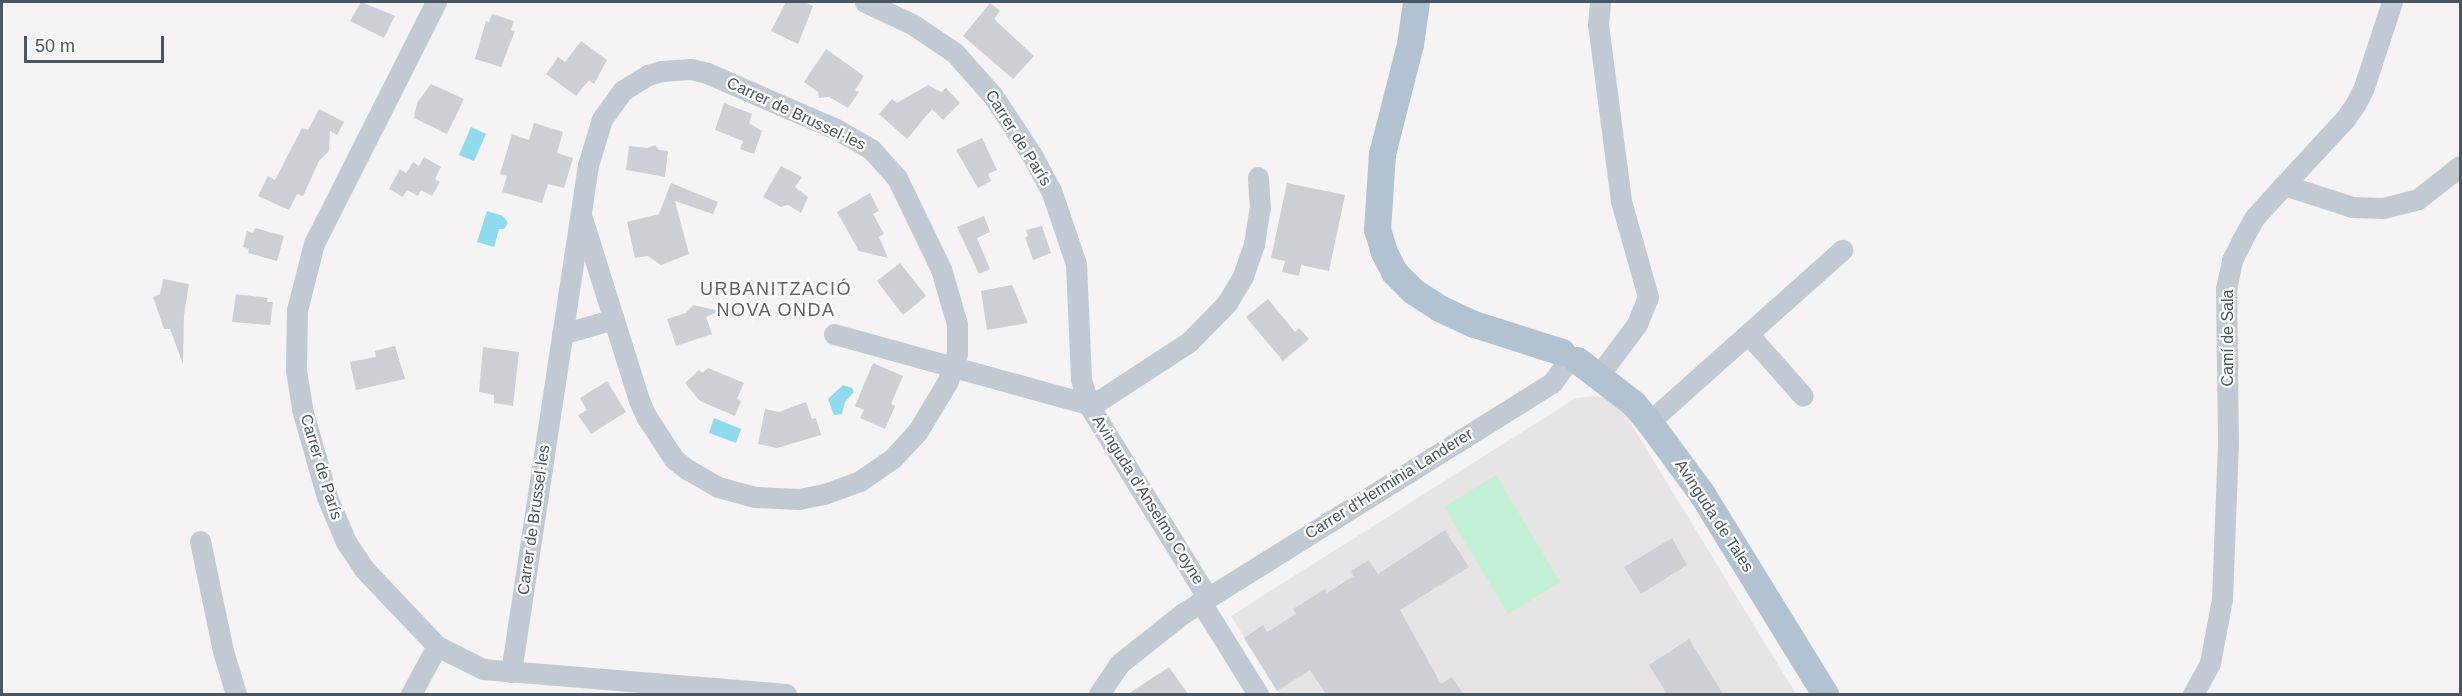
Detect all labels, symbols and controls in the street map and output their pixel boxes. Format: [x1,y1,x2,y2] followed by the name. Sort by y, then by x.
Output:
[27,24,166,62] scale bar
[35,36,75,56] text: 50 m
[723,73,869,155] street label: Carrer de Brussel·les
[981,87,1055,189] street label: Carrer de París
[700,279,852,322] district label: URBANITZACIÓ NOVA ONDA
[2218,290,2238,386] street label: Camí de Sala
[296,412,346,522] street label: Carrer de París
[1088,412,1208,588] street label: Avinguda d'Anselmo Coyne
[1302,424,1476,544] street label: Carrer d'Herminia Landerer
[514,444,554,596] street label: Carrer de Brussel·les
[1670,456,1758,576] street label: Avinguda de Tales

